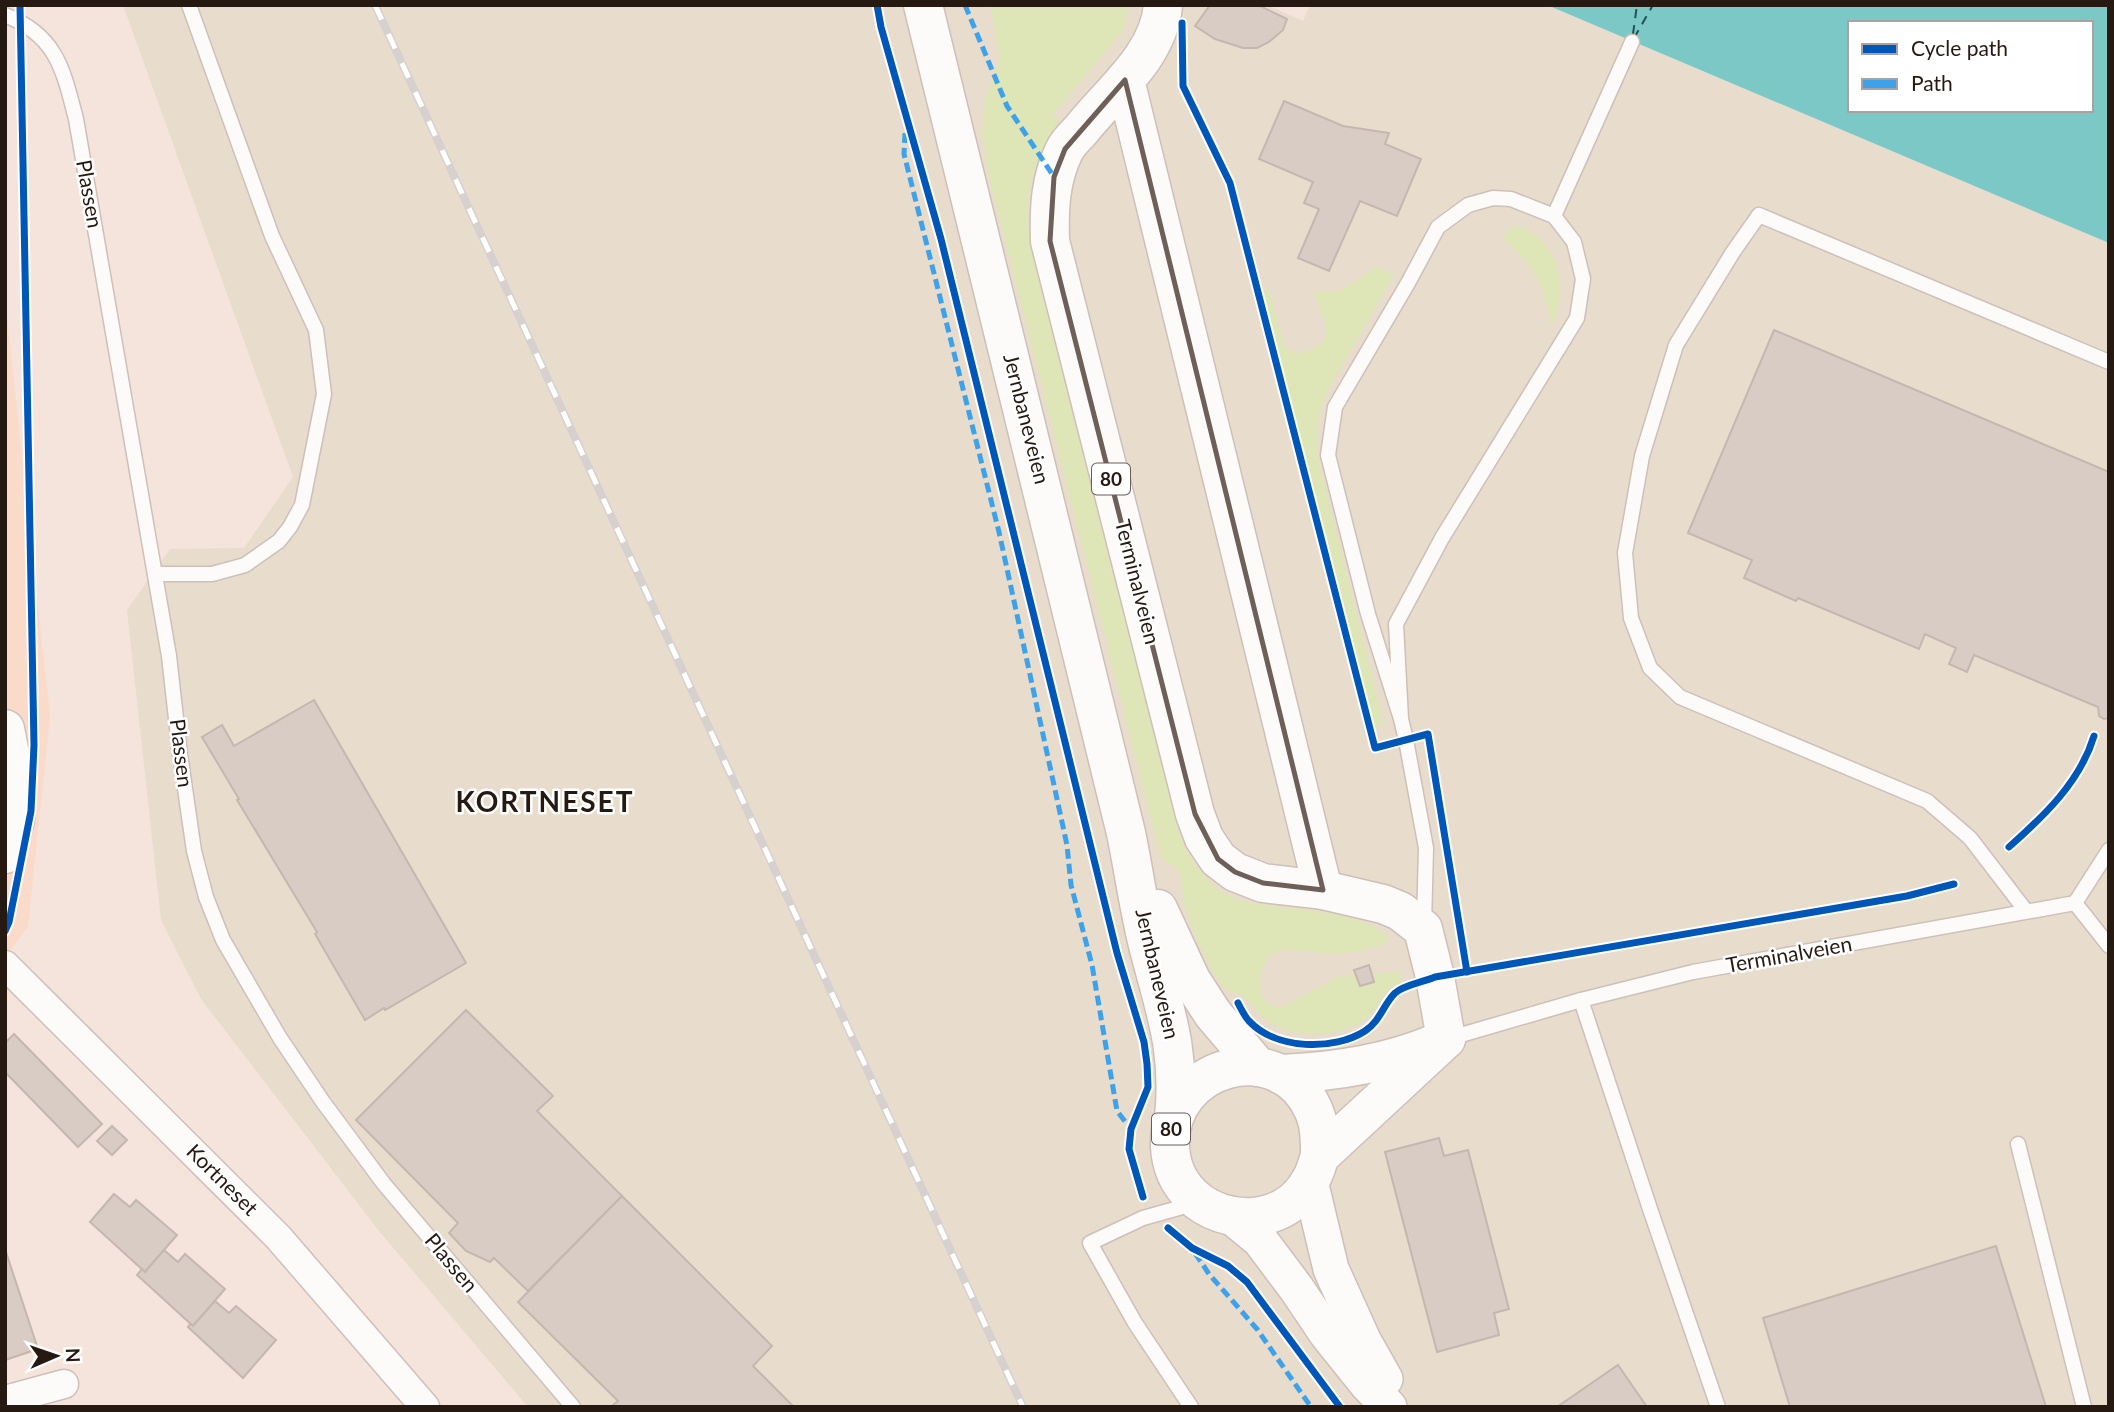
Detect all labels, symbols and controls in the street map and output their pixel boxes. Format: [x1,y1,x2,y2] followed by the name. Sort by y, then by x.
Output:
[1848,21,2093,112] legend
[1911,35,2008,60] text: Cycle path
[1911,70,1953,95] text: Path
[72,158,109,230] street label: Plassen
[999,351,1056,486] street label: Jernbaneveien
[1092,464,1130,494] road number: 80
[1111,517,1166,647] street label: Terminalveien
[166,717,199,789] street label: Plassen
[456,784,635,818] district label: KORTNESET
[1131,906,1186,1041] street label: Jernbaneveien
[1724,930,1854,977] street label: Terminalveien
[1152,1114,1190,1144] road number: 80
[182,1138,264,1220] street label: Kortneset
[420,1228,484,1296] street label: Plassen
[21,1321,91,1391] north arrow
[62,1348,85,1363] text: N

